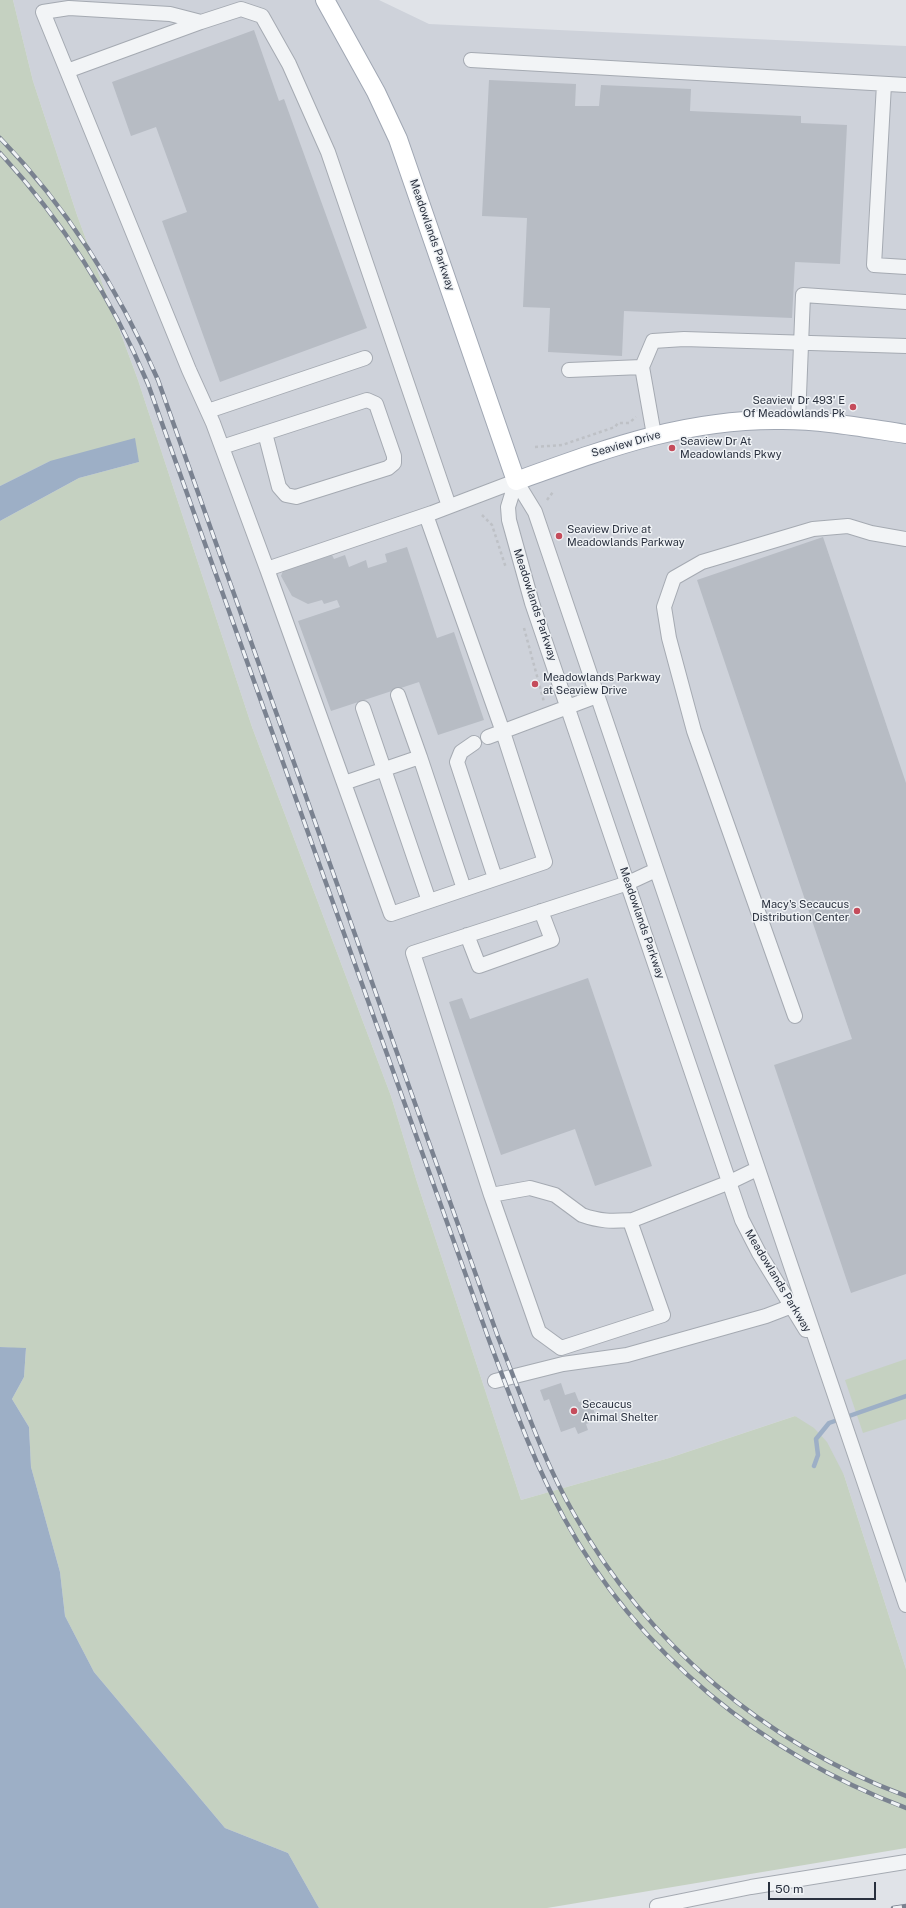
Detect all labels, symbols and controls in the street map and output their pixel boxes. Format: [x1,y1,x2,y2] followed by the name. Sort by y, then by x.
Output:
[407,177,457,293] street label: Meadowlands Parkway
[743,394,845,420] place label: Seaview Dr 493' E Of Meadowlands Pk
[848,402,858,412] marker: Seaview Dr 493' E Of Meadowlands Pk
[590,428,662,460] street label: Seaview Drive
[680,435,782,461] place label: Seaview Dr At Meadowlands Pkwy
[667,443,677,453] marker: Seaview Dr At Meadowlands Pkwy
[567,523,685,549] place label: Seaview Drive at Meadowlands Parkway
[554,531,564,541] marker: Seaview Drive at Meadowlands Parkway
[511,547,559,663] street label: Meadowlands Parkway
[543,671,661,697] place label: Meadowlands Parkway at Seaview Drive
[530,679,540,689] marker: Meadowlands Parkway at Seaview Drive
[617,865,667,981] street label: Meadowlands Parkway
[752,898,849,924] place label: Macy's Secaucus Distribution Center
[852,906,862,916] marker: Macy's Secaucus Distribution Center
[742,1227,814,1335] street label: Meadowlands Parkway
[582,1398,658,1424] place label: Secaucus Animal Shelter
[569,1406,579,1416] marker: Secaucus Animal Shelter
[770,1874,878,1900] scale bar
[775,1882,803,1896] text: 50 m

